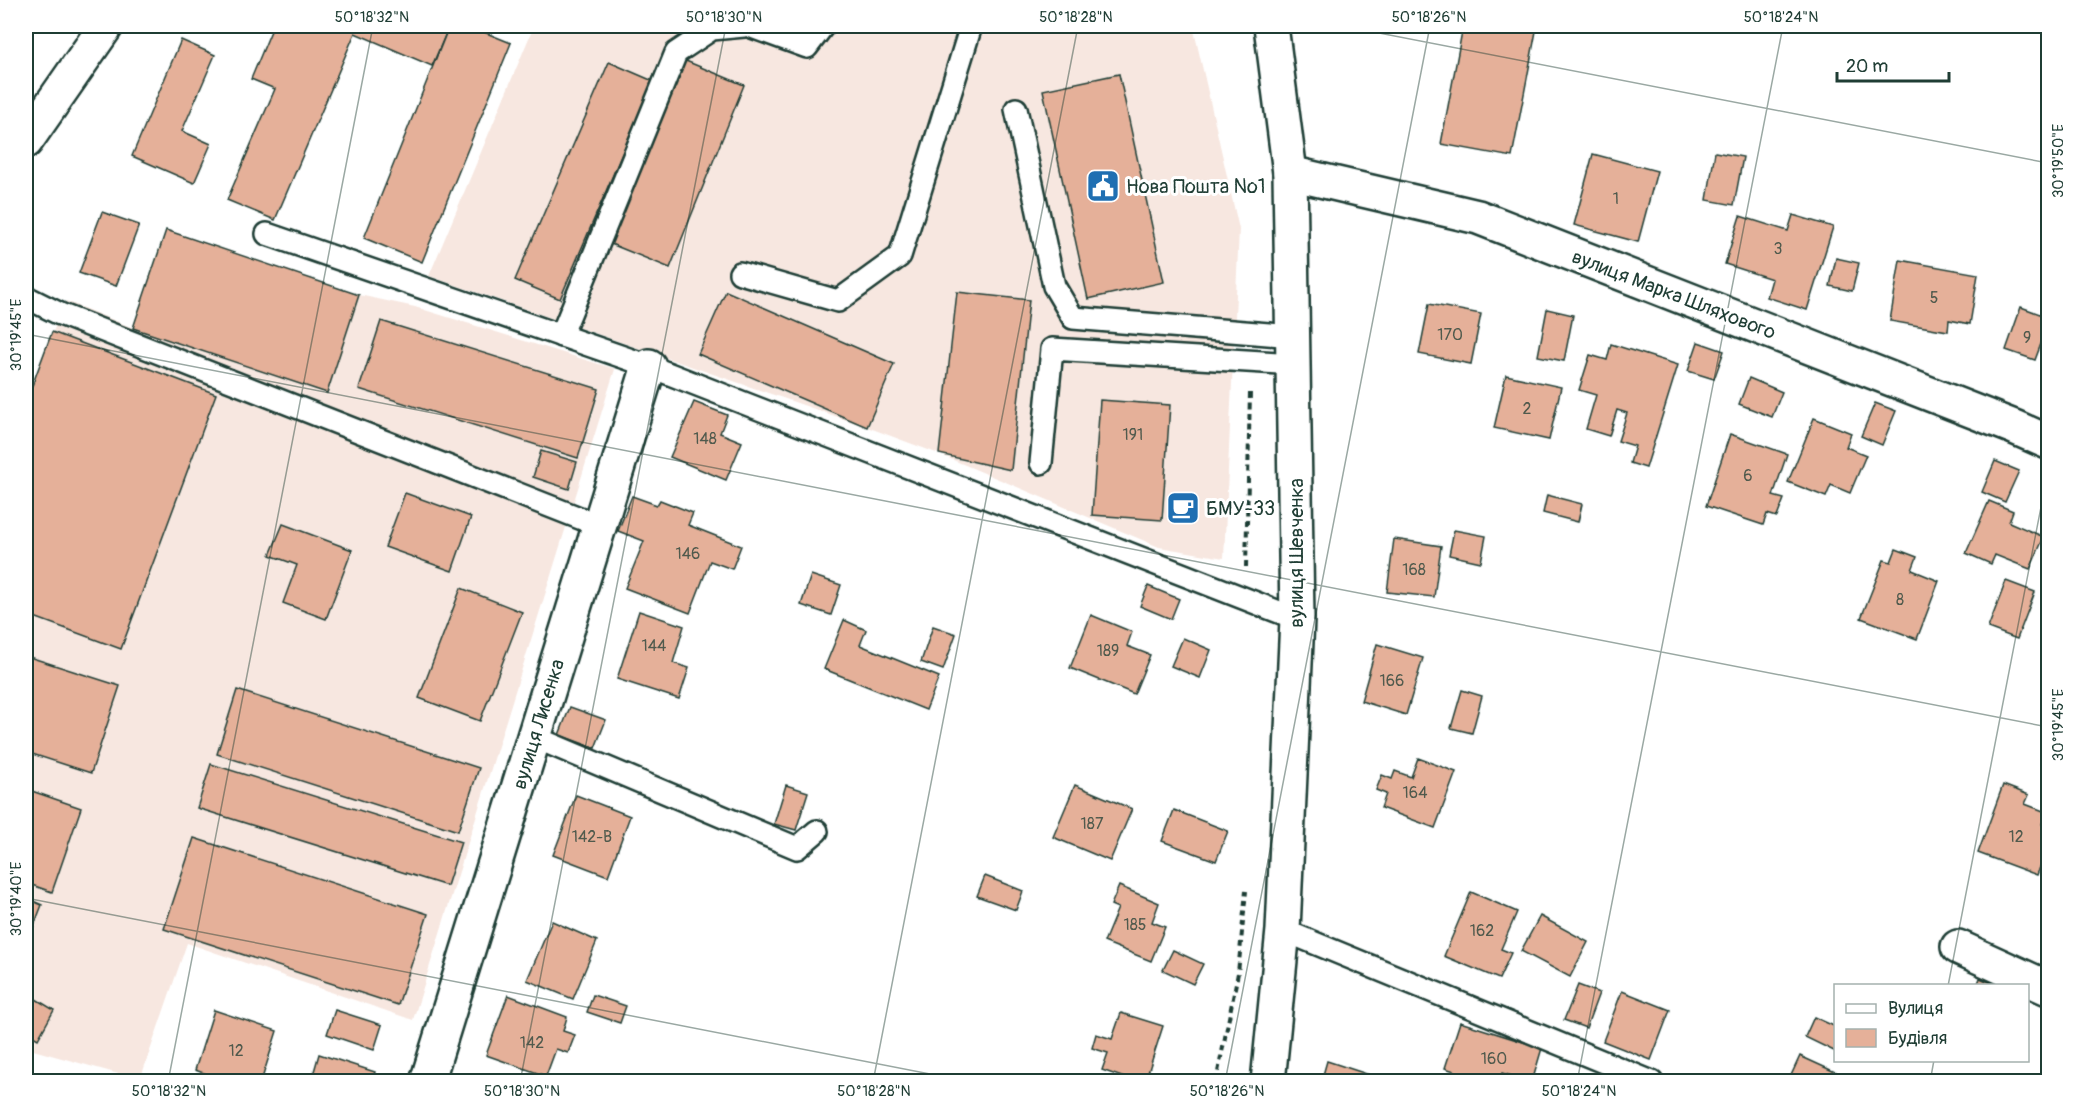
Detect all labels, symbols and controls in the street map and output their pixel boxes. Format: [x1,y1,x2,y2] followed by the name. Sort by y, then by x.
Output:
[335,8,409,27] text: 50°18'32"N
[686,8,762,27] text: 50°18'30"N
[1039,8,1113,27] text: 50°18'28"N
[1392,8,1466,27] text: 50°18'26"N
[1744,8,1818,27] text: 50°18'24"N
[1837,45,1950,83] scale bar
[1846,55,1888,78] text: 20 m
[2049,124,2068,198] text: 30°19'50"E
[1085,168,1121,204] public building icon: Нова Пошта №1
[1126,174,1266,199] place label: Нова Пошта №1
[1613,189,1619,209] house number: 1
[1774,239,1783,259] house number: 3
[1568,244,1780,345] street label: вулиця Марка Шляхового
[1930,288,1938,308] house number: 5
[7,299,26,371] text: 30°19'45"E
[1437,325,1463,345] house number: 170
[2023,328,2031,348] house number: 9
[1523,399,1532,419] house number: 2
[1123,425,1143,445] house number: 191
[693,429,717,449] house number: 148
[1743,466,1753,486] house number: 6
[1284,478,1309,628] street label: вулиця Шевченка
[1165,490,1201,526] cafe icon: БМУ-33
[1206,496,1275,521] place label: БМУ-33
[676,544,700,564] house number: 146
[1402,560,1426,580] house number: 168
[1896,590,1904,610] house number: 8
[642,636,666,656] house number: 144
[1097,641,1119,661] house number: 189
[507,656,570,792] street label: вулиця Лисенка
[1380,671,1404,691] house number: 166
[2049,689,2068,761] text: 30°19'45"E
[1403,783,1427,803] house number: 164
[1081,814,1104,834] house number: 187
[572,827,612,847] house number: 142-В
[2008,827,2024,847] house number: 12
[7,862,26,936] text: 30°19'40"E
[1124,915,1147,935] house number: 185
[1470,921,1494,941] house number: 162
[1834,984,2029,1062] legend
[1888,997,1943,1020] text: Вулиця
[1888,1027,1947,1050] text: Будівля
[520,1033,544,1053] house number: 142
[228,1041,244,1061] house number: 12
[1481,1049,1507,1069] house number: 160
[132,1082,206,1101] text: 50°18'32"N
[484,1082,560,1101] text: 50°18'30"N
[837,1082,911,1101] text: 50°18'28"N
[1190,1082,1264,1101] text: 50°18'26"N
[1542,1082,1616,1101] text: 50°18'24"N

